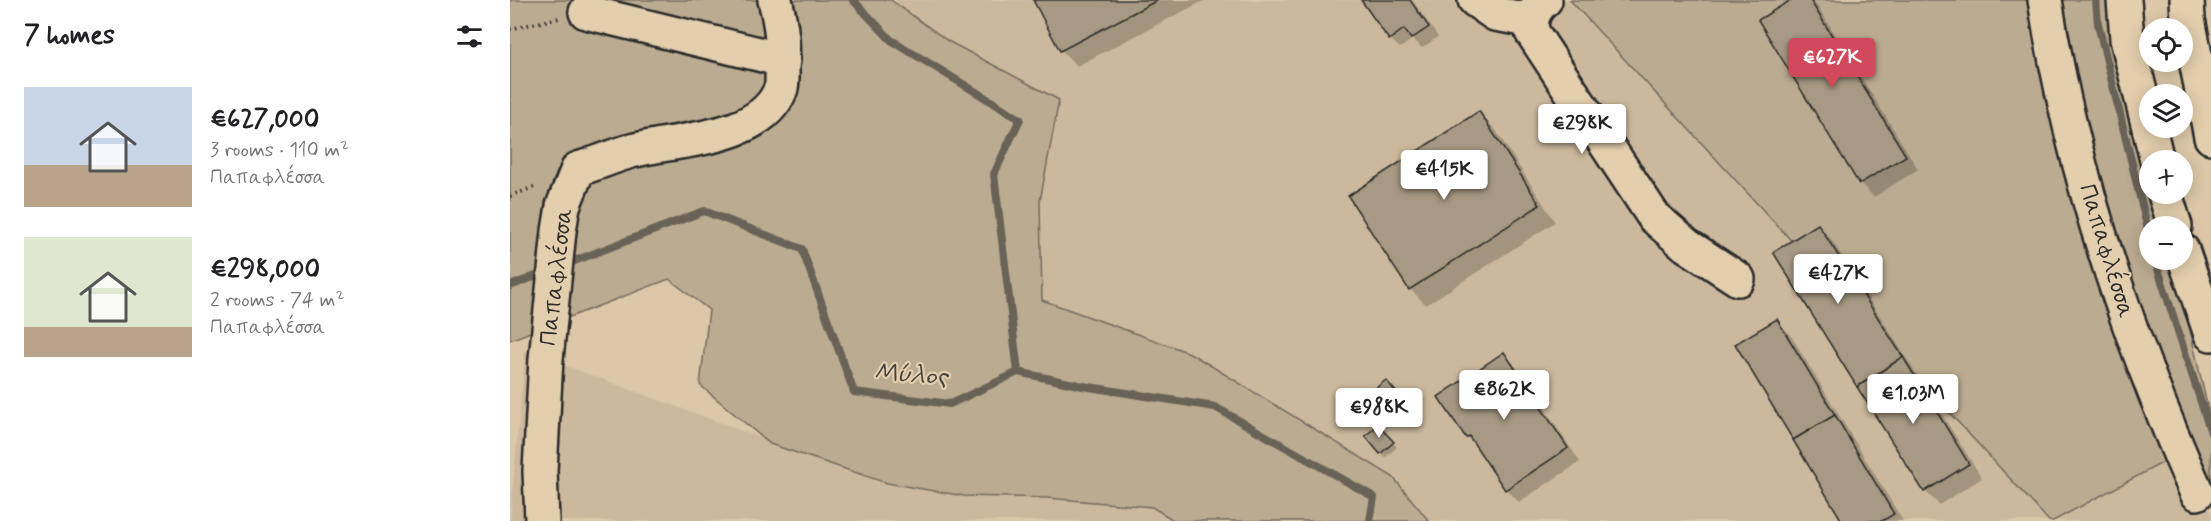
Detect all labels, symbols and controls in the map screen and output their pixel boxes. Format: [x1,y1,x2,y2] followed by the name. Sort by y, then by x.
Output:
[2139,18,2193,270] map controls
[2139,18,2193,72] button: locate
[24,19,115,53] text: 7 homes
[453,20,486,53] icon: filters
[1790,38,1874,89] pin: €627K
[1802,44,1862,71] text: €627K
[2139,84,2193,138] button: layers
[210,103,319,137] text: €627,000
[1540,104,1624,155] pin: €298K
[1552,110,1612,137] text: €298K
[72,111,144,183] icon: home
[210,137,349,164] text: 3 rooms · 110 m²
[1402,150,1486,201] pin: €415K
[2139,150,2193,204] button: +
[1415,156,1473,183] text: €415K
[210,164,325,191] text: Παπαφλέσσα
[2071,180,2142,322] street label: Παπαφλέσσα
[532,206,581,348] street label: Παπαφλέσσα
[2139,216,2193,270] button: −
[210,253,320,287] text: €298,000
[1796,254,1880,305] pin: €427K
[1808,260,1868,287] text: €427K
[72,261,144,333] icon: home
[210,287,344,314] text: 2 rooms · 74 m²
[210,314,325,341] text: Παπαφλέσσα
[873,355,951,395] water label: Μύλος
[1462,370,1546,421] pin: €862K
[1864,374,1962,425] pin: €1.03M
[1473,376,1535,403] text: €862K
[1881,380,1945,407] text: €1.03M
[1337,388,1421,439] pin: €988K
[1350,394,1408,421] text: €988K

